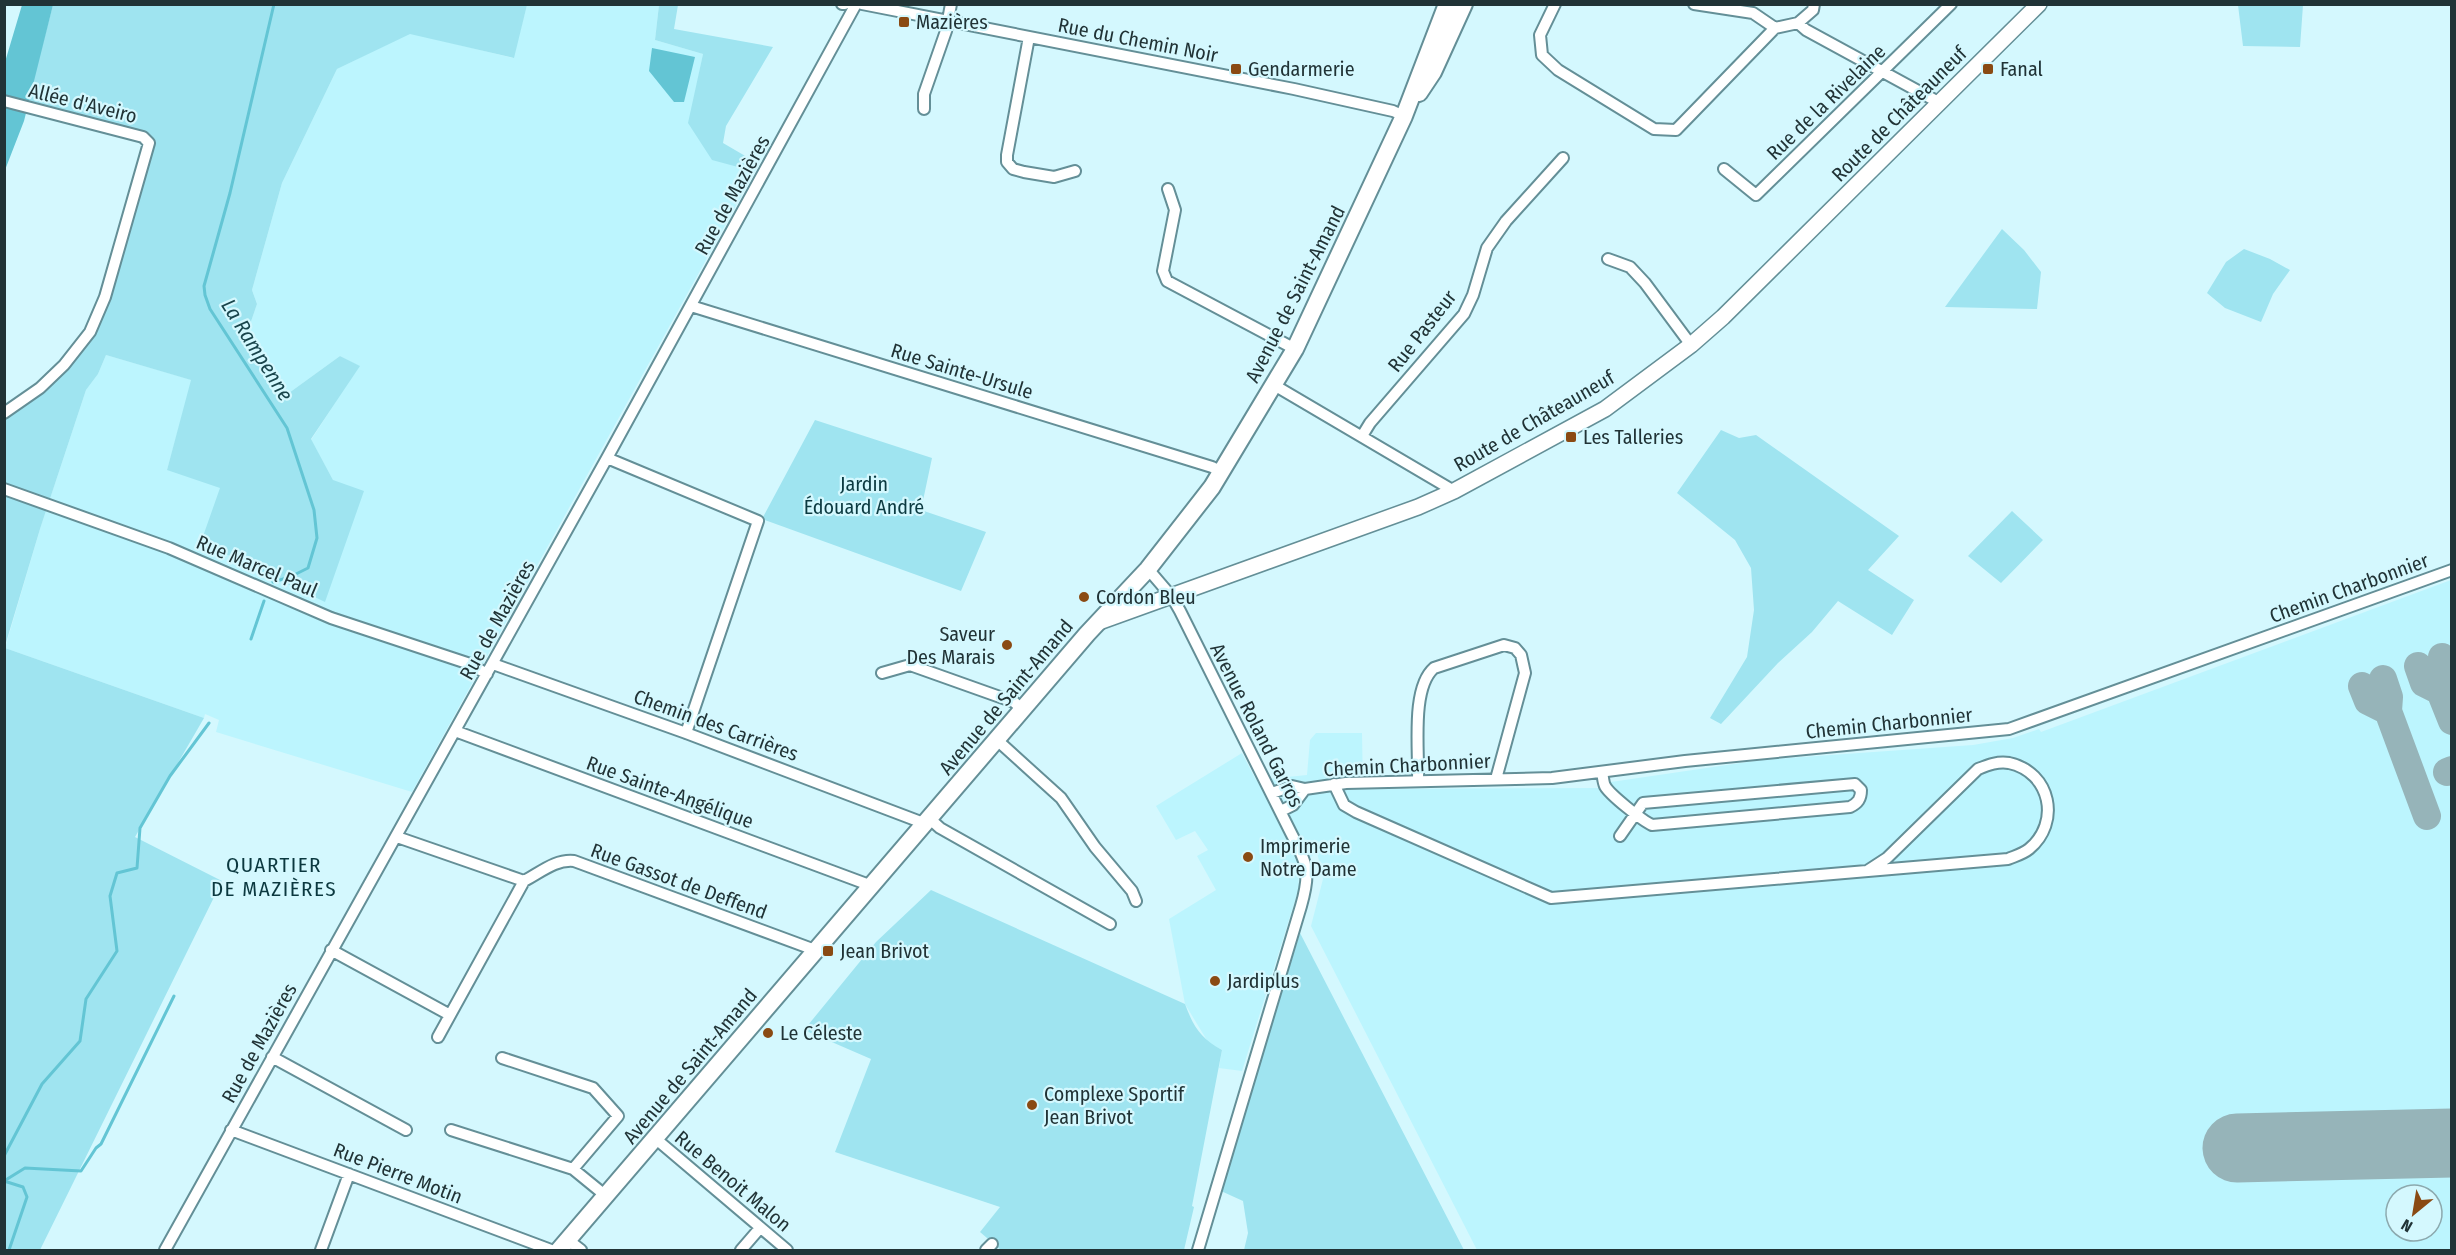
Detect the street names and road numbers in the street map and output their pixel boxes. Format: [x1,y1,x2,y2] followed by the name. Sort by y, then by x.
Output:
[1056,13,1220,67] street label: Rue du Chemin Noir
[1762,39,1890,165] street label: Rue de la Rivelaine
[1826,40,1973,187] street label: Route de Châteauneuf
[26,78,140,128] street label: Allée d'Aveiro
[689,131,775,259] street label: Rue de Mazières
[1240,202,1350,386] street label: Avenue de Saint-Amand
[1383,285,1461,377] street label: Rue Pasteur
[888,338,1036,404] street label: Rue Sainte-Ursule
[1450,364,1620,477] street label: Route de Châteauneuf
[193,530,321,602] street label: Rue Marcel Paul
[2266,548,2432,628] street label: Chemin Charbonnier
[454,556,540,684] street label: Rue de Mazières
[934,614,1078,780] street label: Avenue de Saint-Amand
[1205,639,1309,811] street label: Avenue Roland Garros
[630,684,802,766] street label: Chemin des Carrières
[1804,702,1974,744] street label: Chemin Charbonnier
[1323,749,1491,781] street label: Chemin Charbonnier
[583,751,757,833] street label: Rue Sainte-Angélique
[588,838,770,924] street label: Rue Gassot de Deffend
[216,979,302,1107] street label: Rue de Mazières
[618,983,762,1149] street label: Avenue de Saint-Amand
[670,1125,796,1237] street label: Rue Benoit Malon
[330,1137,466,1209] street label: Rue Pierre Motin

